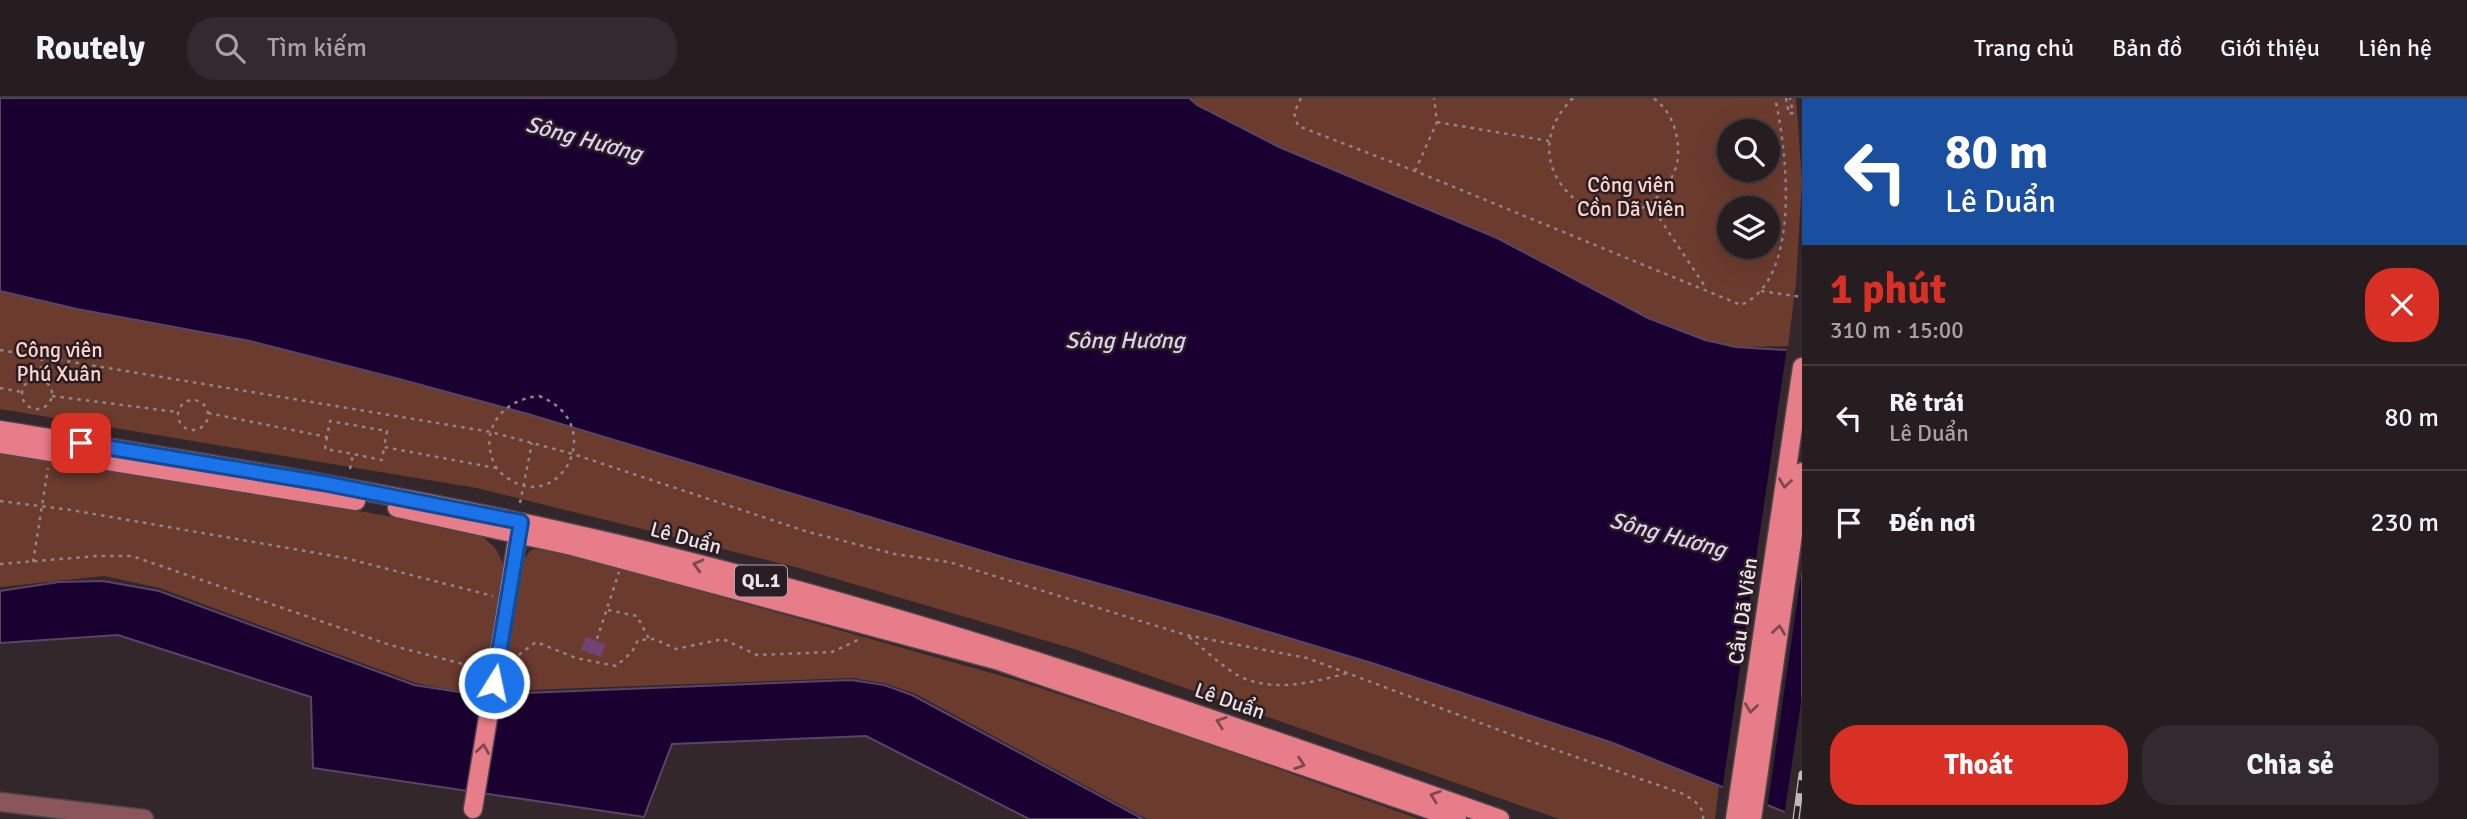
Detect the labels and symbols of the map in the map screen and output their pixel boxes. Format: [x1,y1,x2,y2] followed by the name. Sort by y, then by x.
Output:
[523,110,647,169] water label: Sông Hương
[1577,172,1685,222] park label: Công viên Cồn Dã Viên
[1065,326,1187,355] water label: Sông Hương
[15,337,103,387] park label: Công viên Phú Xuân
[51,413,111,473] pin
[1777,477,1792,489] one-way arrow
[1607,506,1731,565] water label: Sông Hương
[647,515,725,560] street label: Lê Duẩn
[1723,556,1763,666] street label: Cầu Dã Viên
[692,559,704,573] one-way arrow
[735,566,787,596] road number: QL.1
[1772,624,1787,636] one-way arrow
[457,646,531,720] position arrow
[1191,676,1269,725] street label: Lê Duẩn
[1744,702,1759,714] one-way arrow
[1215,716,1227,730] one-way arrow
[475,743,490,755] one-way arrow
[1294,756,1306,770] one-way arrow
[1430,790,1442,804] one-way arrow

